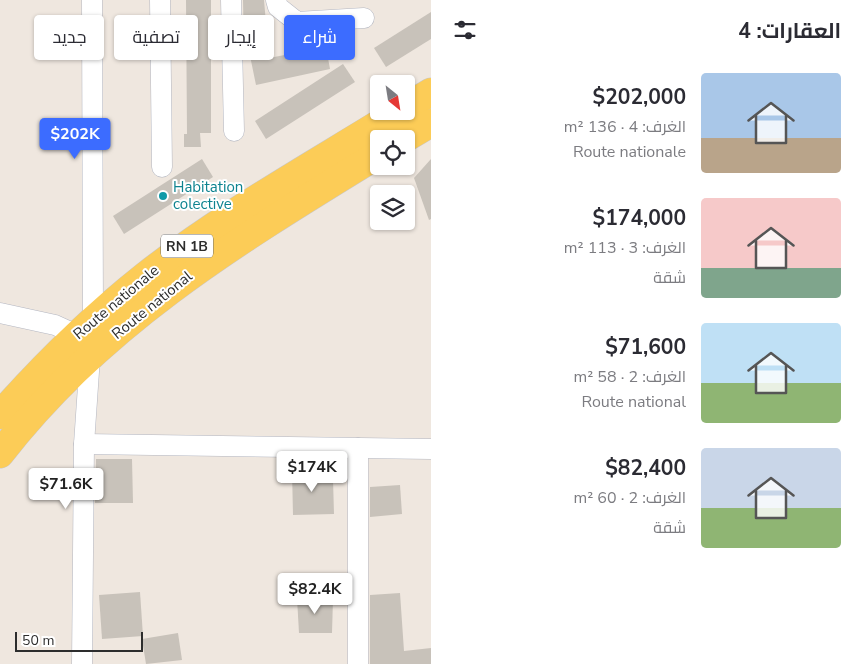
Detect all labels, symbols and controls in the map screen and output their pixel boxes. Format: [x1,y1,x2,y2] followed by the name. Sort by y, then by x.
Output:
[34,15,104,60] chip: جديد
[114,15,198,60] chip: تصفية
[208,15,274,60] chip: إيجار
[284,15,355,60] chip: شراء
[451,16,479,44] icon: filters
[738,17,841,45] text: العقارات: 4
[370,75,415,120] north arrow
[370,75,415,230] map controls
[593,83,686,111] text: $202,000
[741,93,801,153] icon: home
[564,116,686,138] text: الغرف: 4 · 136 m²
[40,118,110,160] pin: $202K
[50,123,100,145] text: $202K
[370,130,415,175] button: locate
[573,141,686,163] text: Route nationale
[173,177,243,214] place label: Habitation colective
[370,185,415,230] button: layers
[157,190,169,202] marker: Habitation colective
[593,204,686,232] text: $174,000
[741,218,801,278] icon: home
[161,235,213,258] road number: RN 1B
[564,237,686,259] text: الغرف: 3 · 113 m²
[70,261,162,343] street label: Route nationale
[108,267,196,343] street label: Route national
[653,267,686,289] text: شقة
[605,333,686,361] text: $71,600
[741,343,801,403] icon: home
[573,366,686,388] text: الغرف: 2 · 58 m²
[581,391,686,413] text: Route national
[277,450,347,493] pin: $174K
[605,454,686,482] text: $82,400
[287,456,337,478] text: $174K
[25,468,107,510] pin: $71.6K
[741,468,801,528] icon: home
[40,473,93,495] text: $71.6K
[573,487,686,509] text: الغرف: 2 · 60 m²
[653,517,686,539] text: شقة
[274,572,356,615] pin: $82.4K
[289,578,342,600] text: $82.4K
[15,629,142,652] scale bar
[22,631,54,650] text: 50 m

